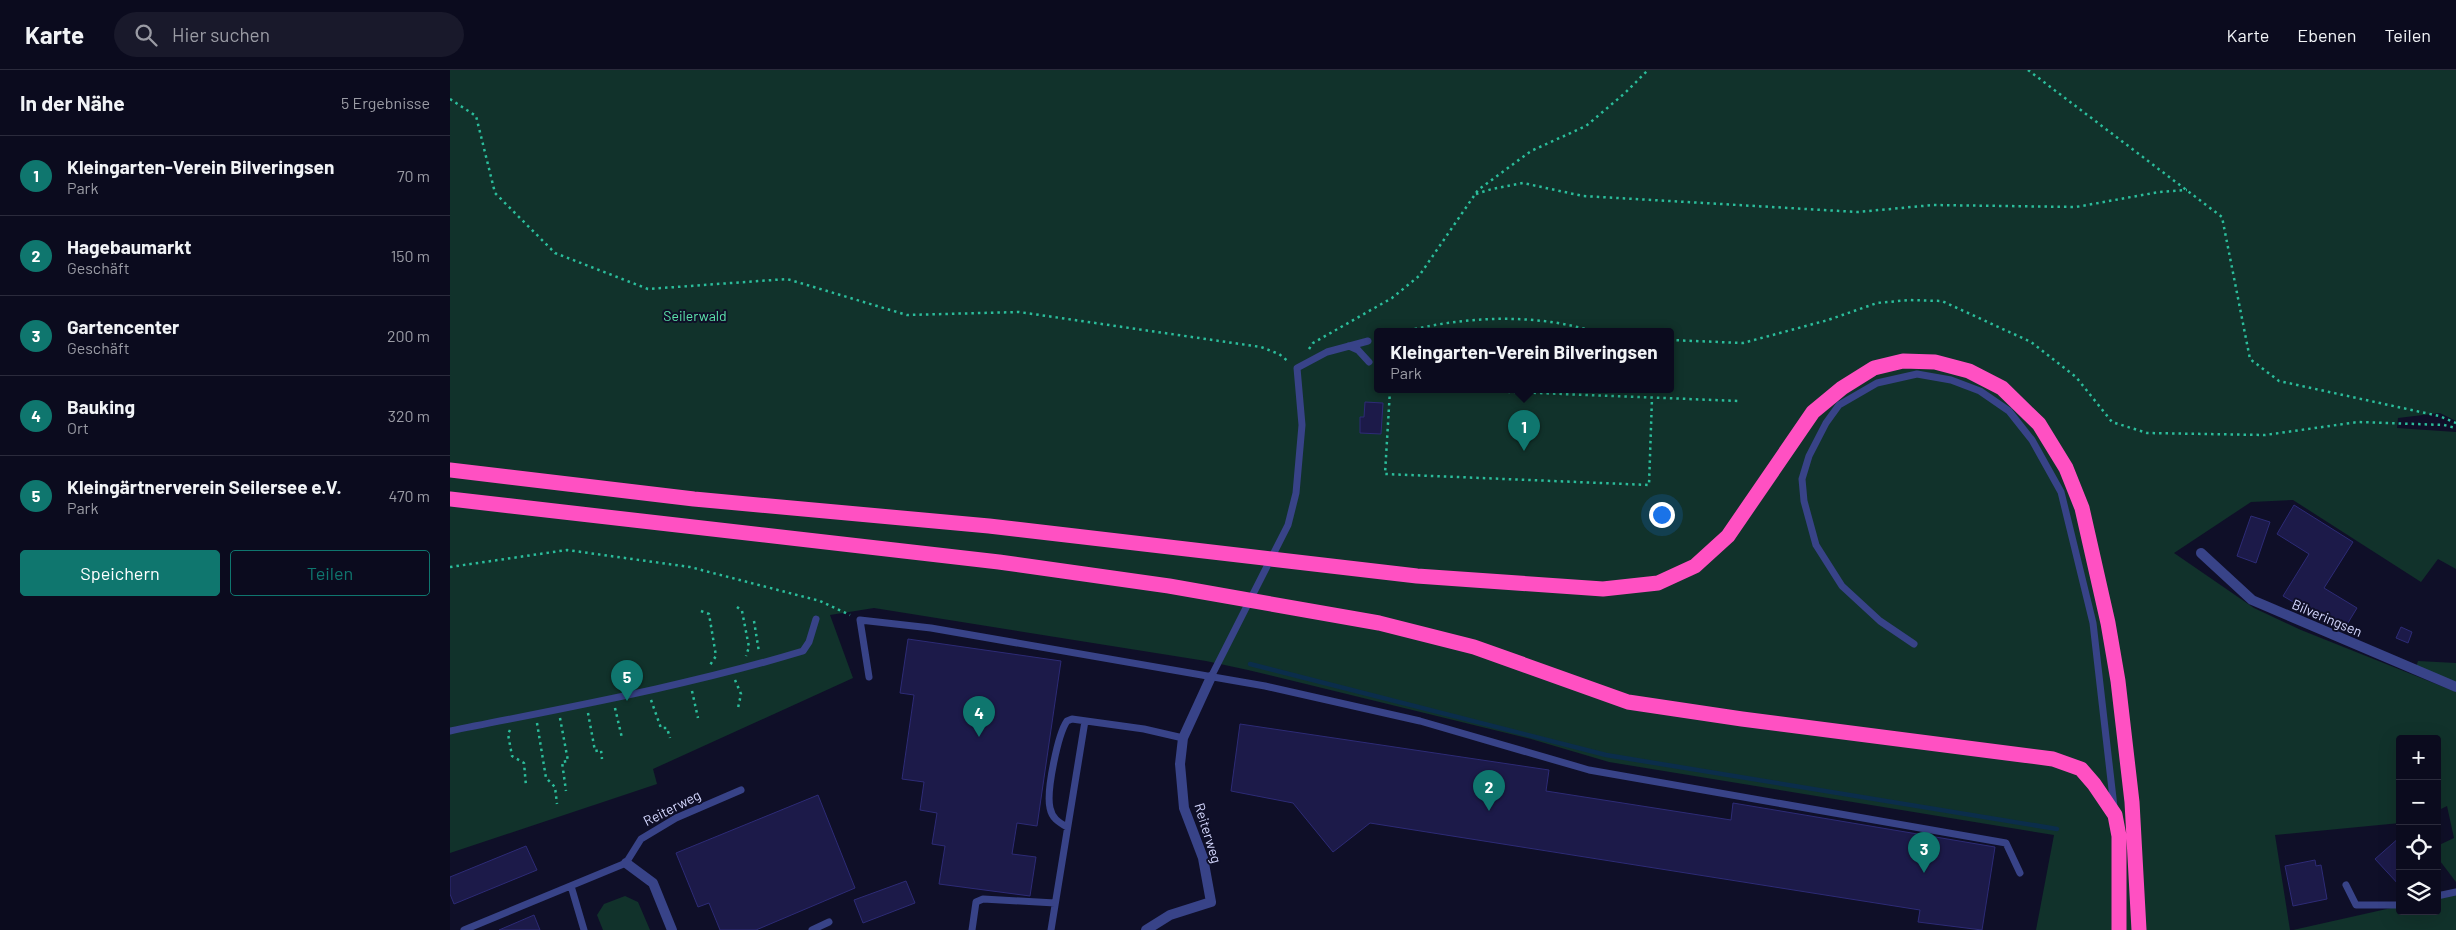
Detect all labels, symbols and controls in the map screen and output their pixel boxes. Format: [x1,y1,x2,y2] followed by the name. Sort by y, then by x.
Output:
[114,12,464,57] search box
[25,20,84,49] text: Karte
[132,21,160,49] icon: search
[172,23,270,46] text: Hier suchen
[2226,24,2269,46] text: Karte
[2297,24,2356,46] text: Ebenen
[2384,24,2431,46] text: Teilen
[20,90,125,115] text: In der Nähe
[341,93,430,112] text: 5 Ergebnisse
[67,155,334,178] text: Kleingarten-Verein Bilveringsen
[33,166,39,185] text: 1
[397,166,430,185] text: 70 m
[67,178,98,197] text: Park
[67,235,192,258] text: Hagebaumarkt
[32,246,40,265] text: 2
[391,246,430,265] text: 150 m
[67,258,130,277] text: Geschäft
[663,307,727,324] park label: Seilerwald
[67,315,179,338] text: Gartencenter
[32,326,40,345] text: 3
[387,326,430,345] text: 200 m
[1374,328,1674,393] popup
[67,338,130,357] text: Geschäft
[1390,340,1658,363] text: Kleingarten-Verein Bilveringsen
[1390,363,1422,382] text: Park
[67,395,135,418] text: Bauking
[31,406,41,425] text: 4
[388,406,430,425] text: 320 m
[1508,410,1540,451] pin: 1
[67,418,89,437] text: Ort
[67,475,342,498] text: Kleingärtnerverein Seilersee e.V.
[32,486,40,505] text: 5
[389,486,430,505] text: 470 m
[67,498,98,517] text: Park
[1649,502,1675,528] your location
[20,550,220,596] button: Speichern
[230,550,430,596] button: Teilen
[2289,595,2365,640] street label: Bilveringsen
[611,660,643,701] pin: 5
[963,696,995,737] pin: 4
[2396,735,2441,915] map controls
[2396,735,2441,780] button: +
[1473,770,1505,811] pin: 2
[2396,780,2441,825] button: −
[640,786,703,829] street label: Reiterweg
[1191,801,1226,865] street label: Reiterweg
[2396,825,2441,870] button: locate
[1908,832,1940,873] pin: 3
[2396,870,2441,915] button: layers

